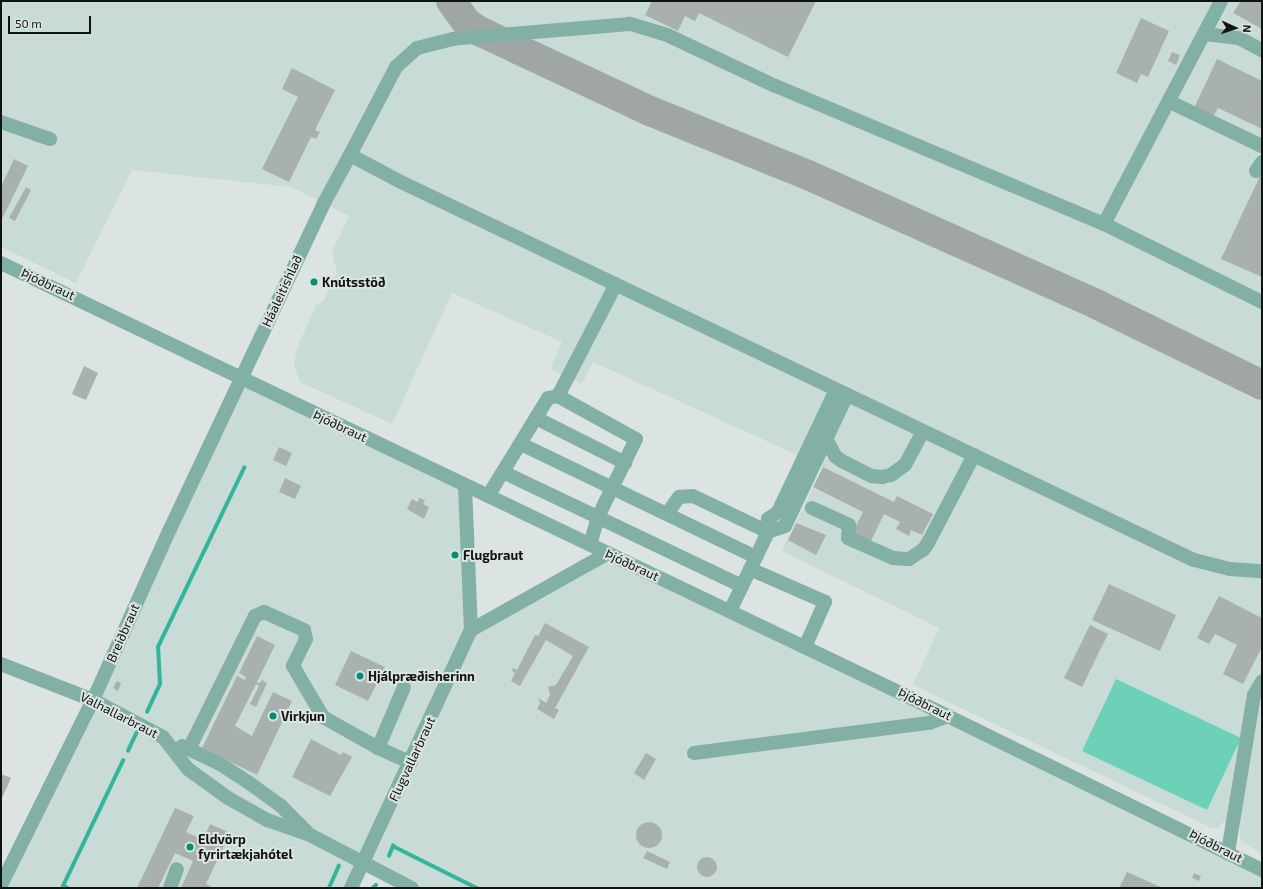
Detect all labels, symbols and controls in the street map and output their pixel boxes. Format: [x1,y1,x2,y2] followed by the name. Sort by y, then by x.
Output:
[10,8,93,34] scale bar
[1215,8,1255,48] north arrow
[15,16,42,30] text: 50 m
[1241,24,1254,33] text: N
[259,253,305,329] street label: Háaleitishlað
[19,265,77,303] street label: Þjóðbraut
[322,274,385,290] place label: Knútsstöð
[309,277,319,287] marker: Knútsstöð
[311,407,369,445] street label: Þjóðbraut
[603,546,661,584] street label: Þjóðbraut
[463,547,523,563] place label: Flugbraut
[450,550,460,560] marker: Flugbraut
[103,601,143,665] street label: Breiðbraut
[368,668,475,684] place label: Hjálpræðisherinn
[355,671,365,681] marker: Hjálpræðisherinn
[896,684,954,724] street label: Þjóðbraut
[77,689,161,741] street label: Valhallarbraut
[281,708,325,724] place label: Virkjun
[268,711,278,721] marker: Virkjun
[386,714,438,804] street label: Flugvallarbraut
[1187,826,1245,866] street label: Þjóðbraut
[198,832,293,863] place label: Eldvörp fyrirtækjahótel
[185,842,195,852] marker: Eldvörp fyrirtækjahótel

